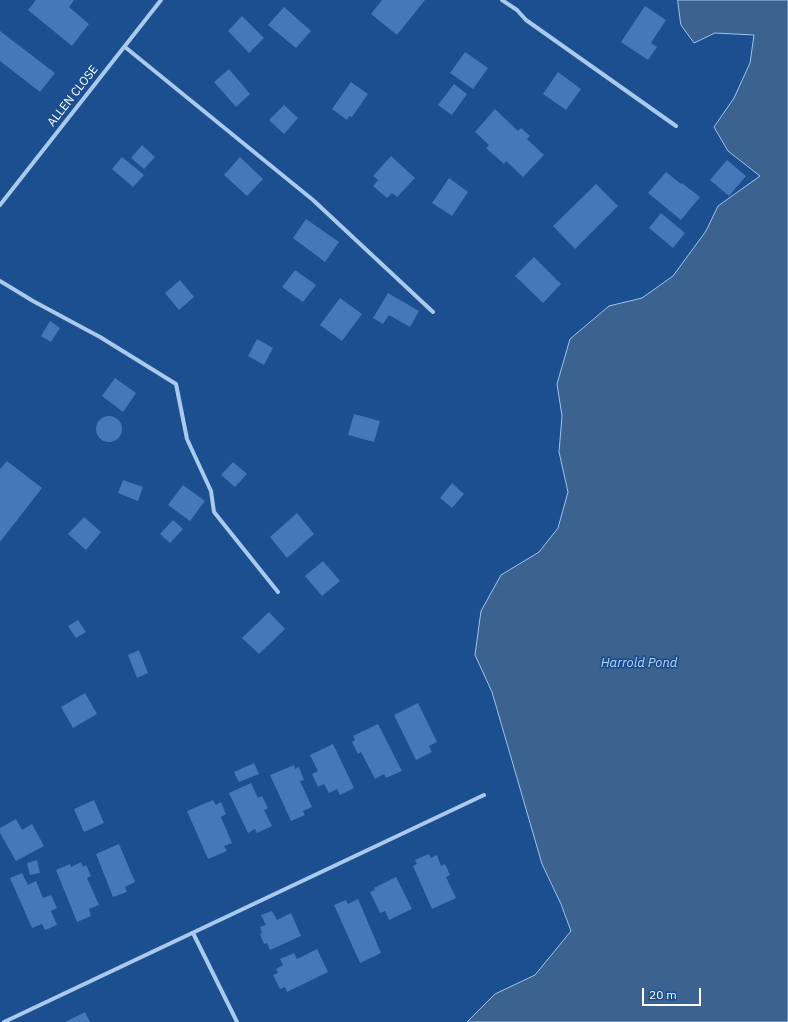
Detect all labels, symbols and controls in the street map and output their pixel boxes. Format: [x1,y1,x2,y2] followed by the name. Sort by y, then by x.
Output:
[45,63,101,129] street label: ALLEN CLOSE
[601,655,677,671] water label: Harrold Pond
[644,980,703,1006] scale bar
[649,987,677,1002] text: 20 m

